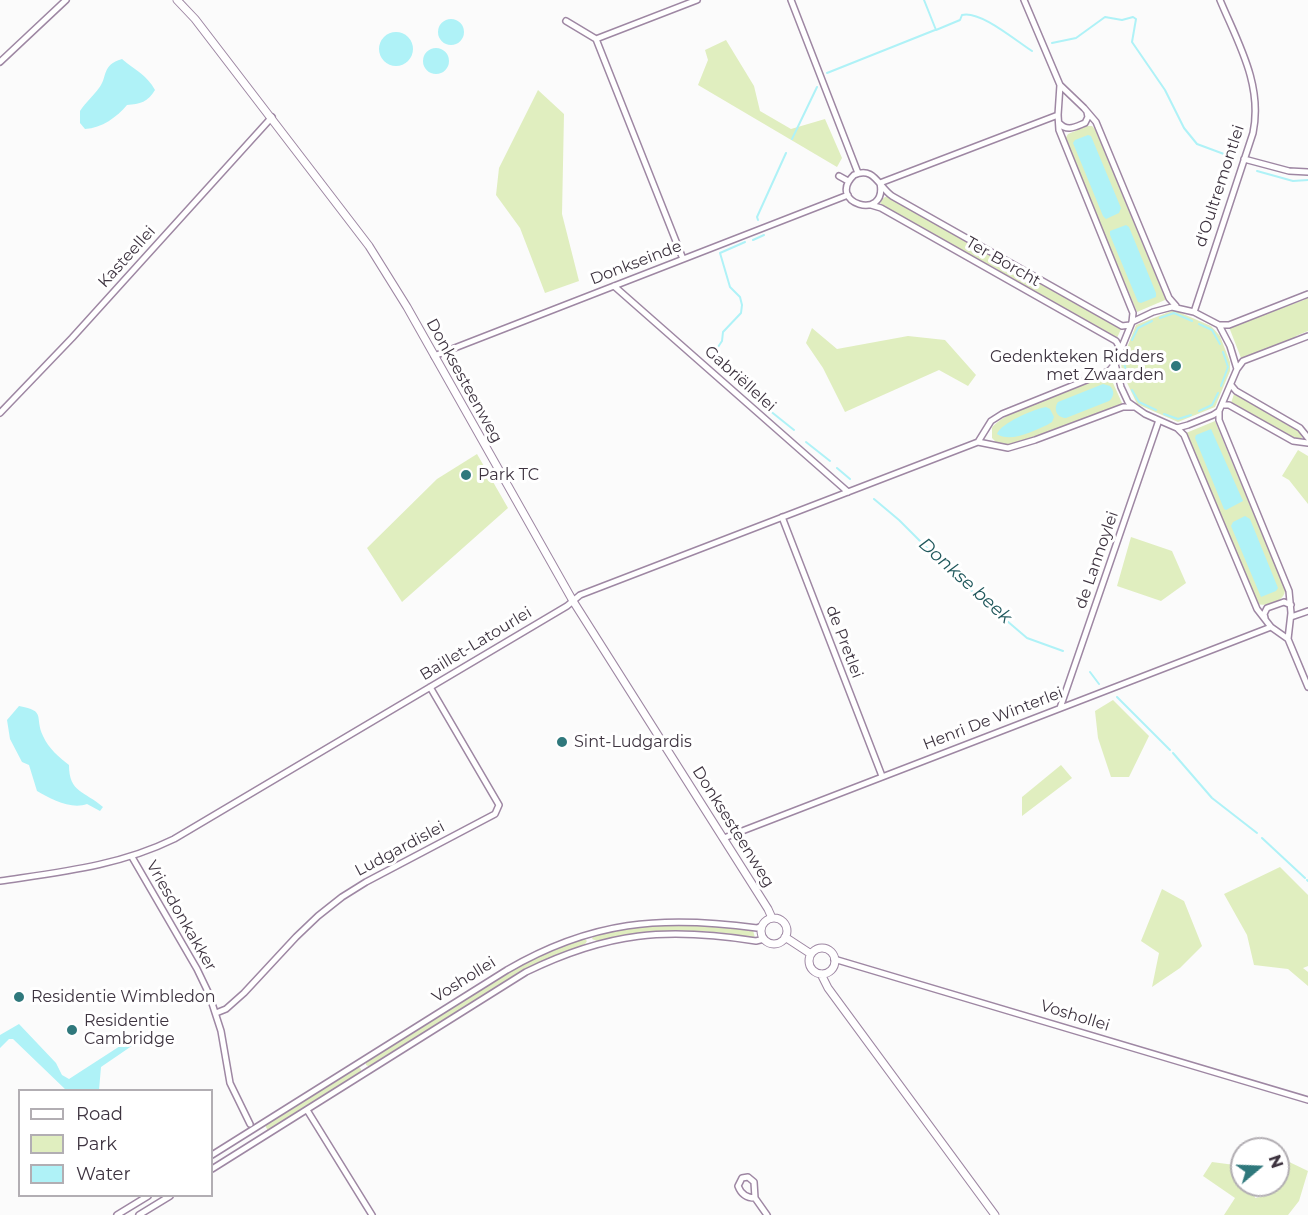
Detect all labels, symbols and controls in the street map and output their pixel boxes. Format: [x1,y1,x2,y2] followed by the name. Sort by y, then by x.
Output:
[1191,123,1249,249] street label: d'Oultremontlei
[94,222,160,292] street label: Kasteellei
[962,233,1044,291] street label: Ter Borcht
[588,237,684,289] street label: Donkseinde
[422,315,506,447] street label: Donksesteenweg
[700,342,780,416] street label: Gabriëllelei
[990,347,1164,385] place label: Gedenkteken Ridders met Zwaarden
[1169,359,1183,373] marker: Gedenkteken Ridders met Zwaarden
[478,465,539,485] place label: Park TC
[459,468,473,482] marker: Park TC
[1071,509,1123,611] street label: de Lannoylei
[914,534,1016,628] water label: Donkse beek
[417,603,535,685] street label: Baillet-Latourlei
[821,603,867,681] street label: de Pretlei
[920,683,1066,755] street label: Henri De Winterlei
[574,732,692,752] place label: Sint-Ludgardis
[555,735,569,749] marker: Sint-Ludgardis
[688,763,778,891] street label: Donksesteenweg
[352,817,448,881] street label: Ludgardislei
[142,857,220,975] street label: Vriesdonkakker
[429,953,499,1007] street label: Voshollei
[31,987,216,1007] place label: Residentie Wimbledon
[12,990,26,1004] marker: Residentie Wimbledon
[1038,996,1112,1036] street label: Voshollei
[84,1011,175,1049] place label: Residentie Cambridge
[65,1023,79,1037] marker: Residentie Cambridge
[18,1089,213,1197] legend
[76,1103,123,1125] text: Road
[76,1133,117,1155] text: Park
[1230,1137,1290,1197] north arrow
[1265,1152,1287,1171] text: N
[76,1163,131,1185] text: Water

